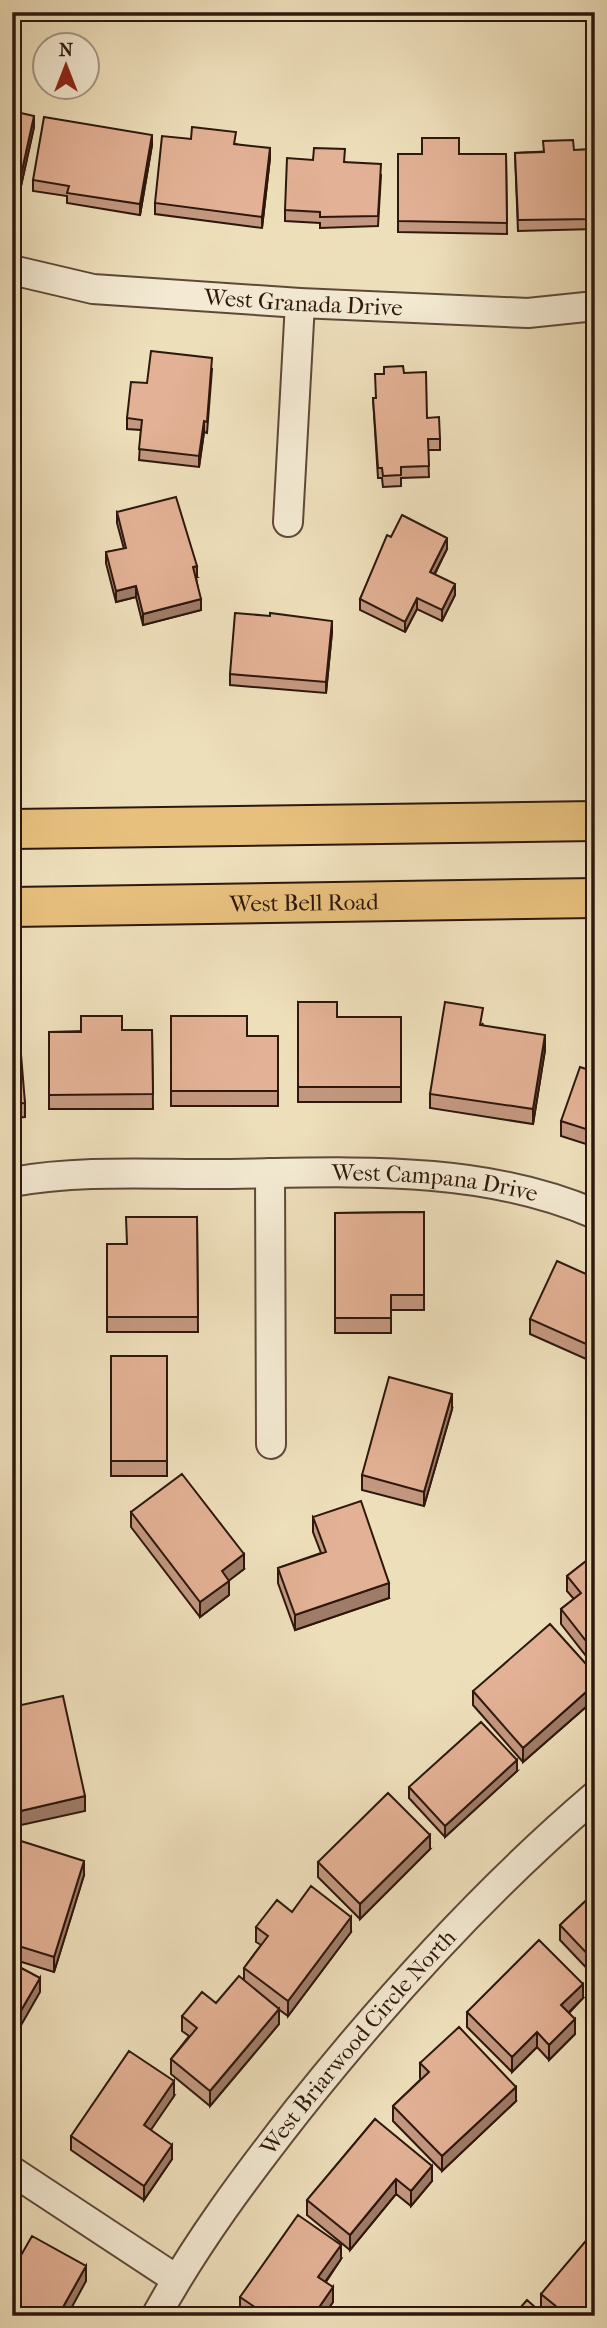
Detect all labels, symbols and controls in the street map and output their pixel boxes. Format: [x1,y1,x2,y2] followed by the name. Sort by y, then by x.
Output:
[32,32,102,102] north arrow
[59,39,74,61] text: N
[202,283,403,321] street label: West Granada Drive
[228,888,379,918] street label: West Bell Road
[331,1159,541,1207] street label: West Campana Drive
[254,1924,462,2161] street label: West Briarwood Circle North

